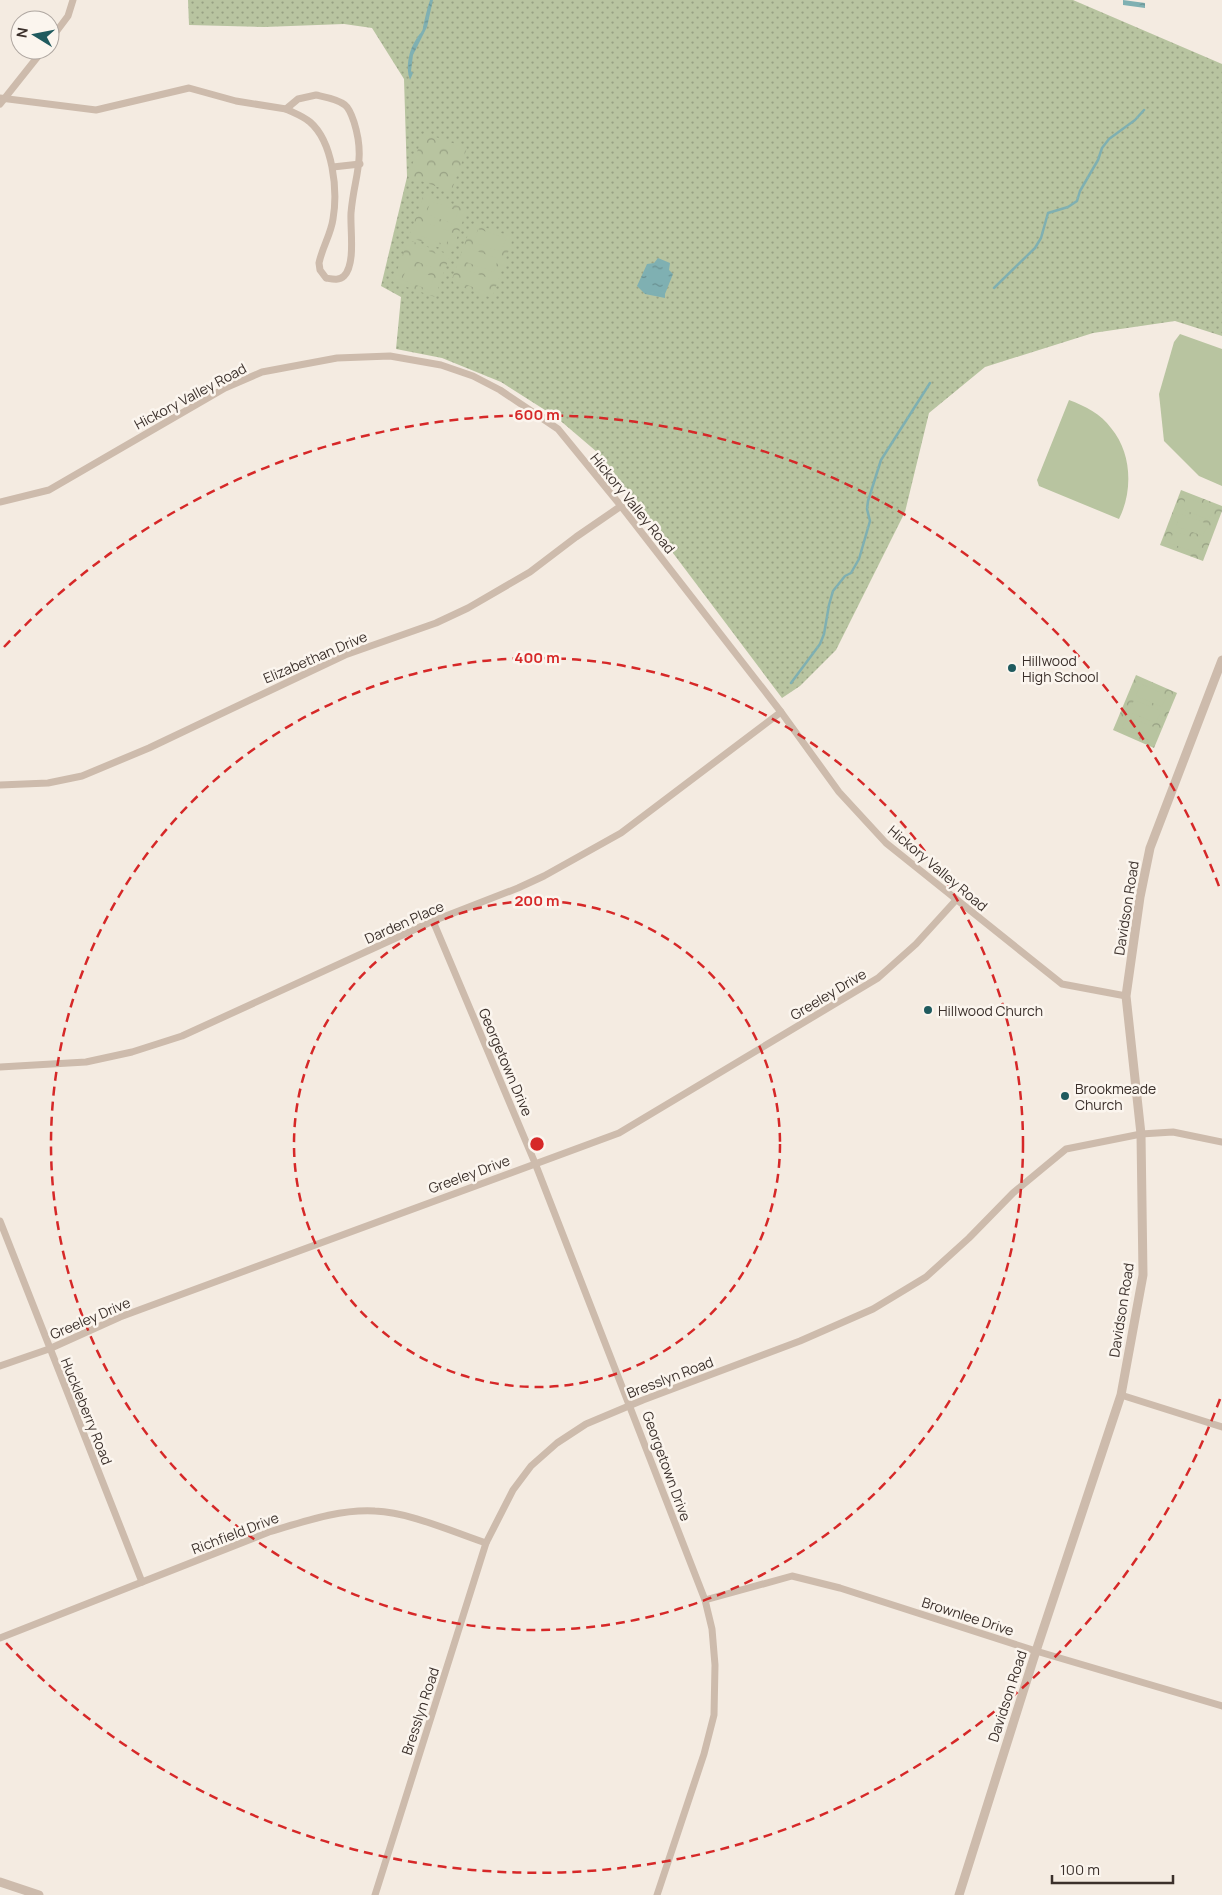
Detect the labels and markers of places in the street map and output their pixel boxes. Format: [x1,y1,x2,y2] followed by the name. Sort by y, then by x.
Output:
[1022,651,1099,686] place label: Hillwood High School
[1006,662,1018,674] marker: Hillwood High School
[938,1001,1043,1020] place label: Hillwood Church
[922,1004,934,1016] marker: Hillwood Church
[1075,1079,1156,1114] place label: Brookmeade Church
[1059,1090,1071,1102] marker: Brookmeade Church
[528,1135,546,1153] centre of rings

